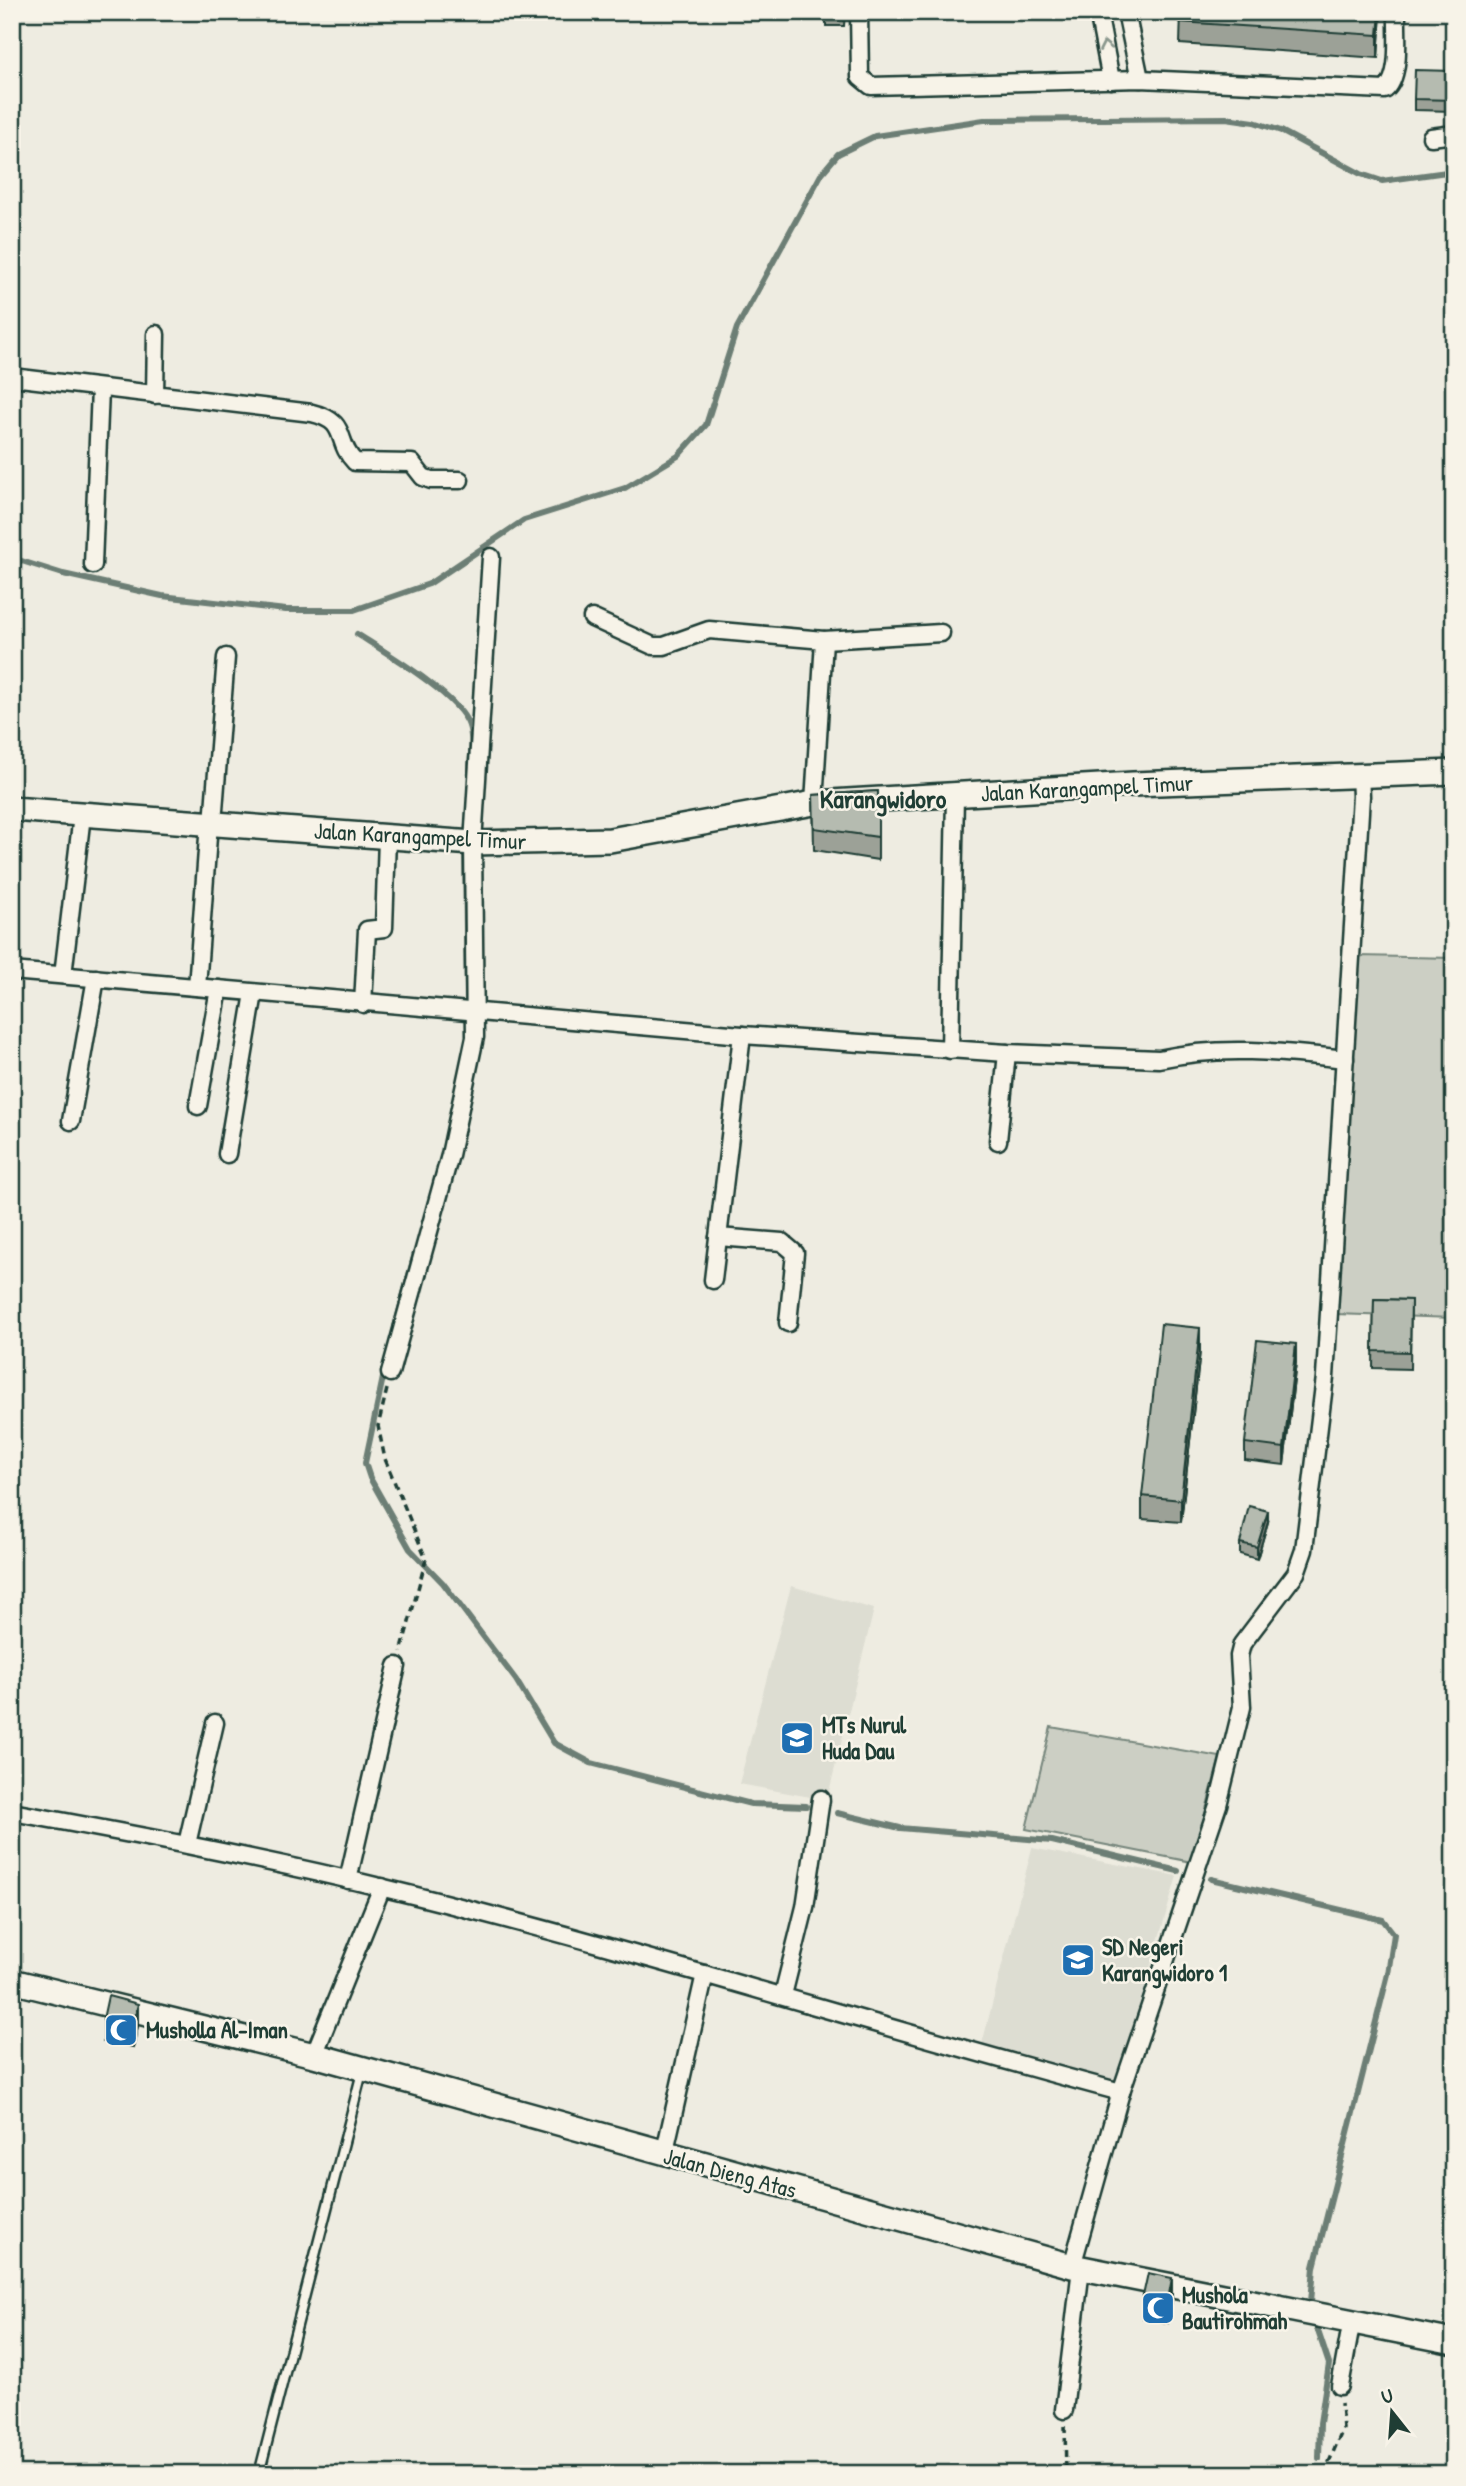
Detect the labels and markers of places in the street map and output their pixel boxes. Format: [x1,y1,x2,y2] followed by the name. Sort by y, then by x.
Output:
[822,1709,907,1766] place label: MTs Nurul Huda Dau
[778,1719,816,1757] school or university icon: MTs Nurul Huda Dau
[1102,1931,1227,1989] place label: SD Negeri Karangwidoro 1
[1059,1941,1097,1979] school or university icon: SD Negeri Karangwidoro 1
[102,2011,140,2049] mosque icon: Musholla Al-Iman
[146,2014,288,2045] place label: Musholla Al-Iman
[1182,2279,1287,2336] place label: Mushola Bautirohmah
[1139,2289,1177,2327] mosque icon: Mushola Bautirohmah

